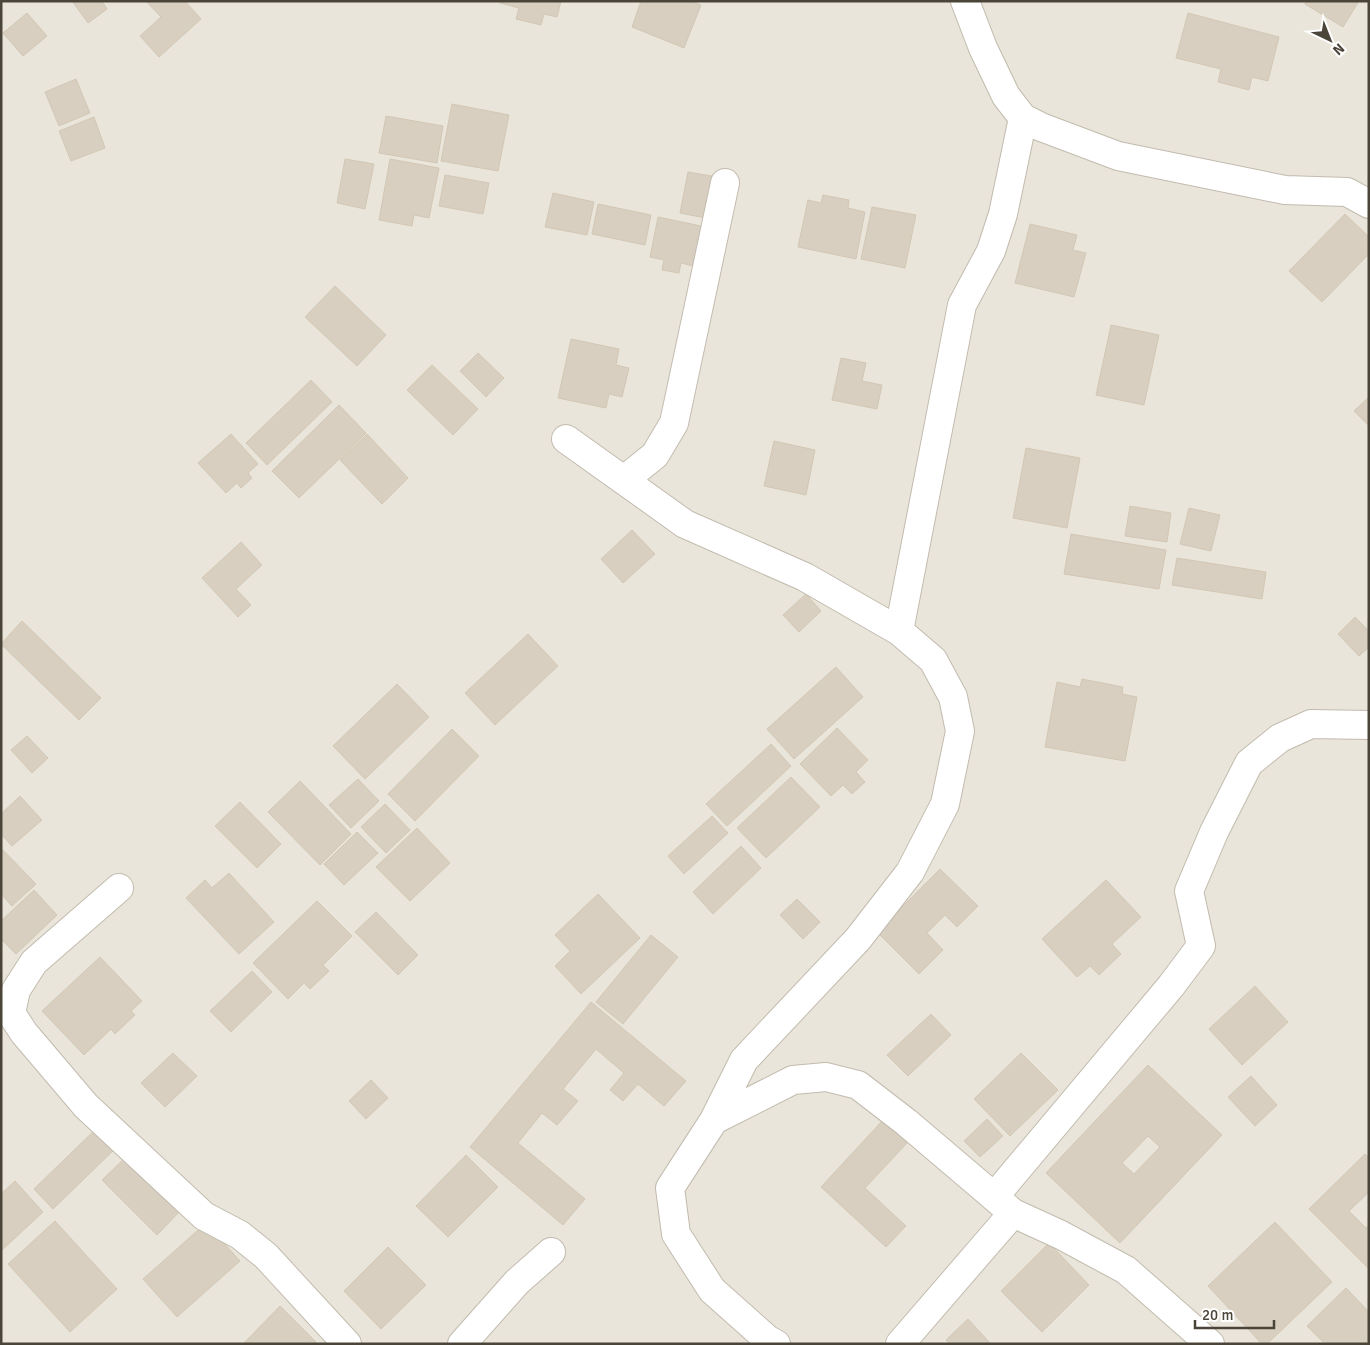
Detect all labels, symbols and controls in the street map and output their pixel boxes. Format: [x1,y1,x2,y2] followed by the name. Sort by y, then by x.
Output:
[1305,15,1355,65] north arrow
[1329,40,1348,59] text: N
[1195,1298,1274,1330] scale bar
[1202,1306,1233,1324] text: 20 m

